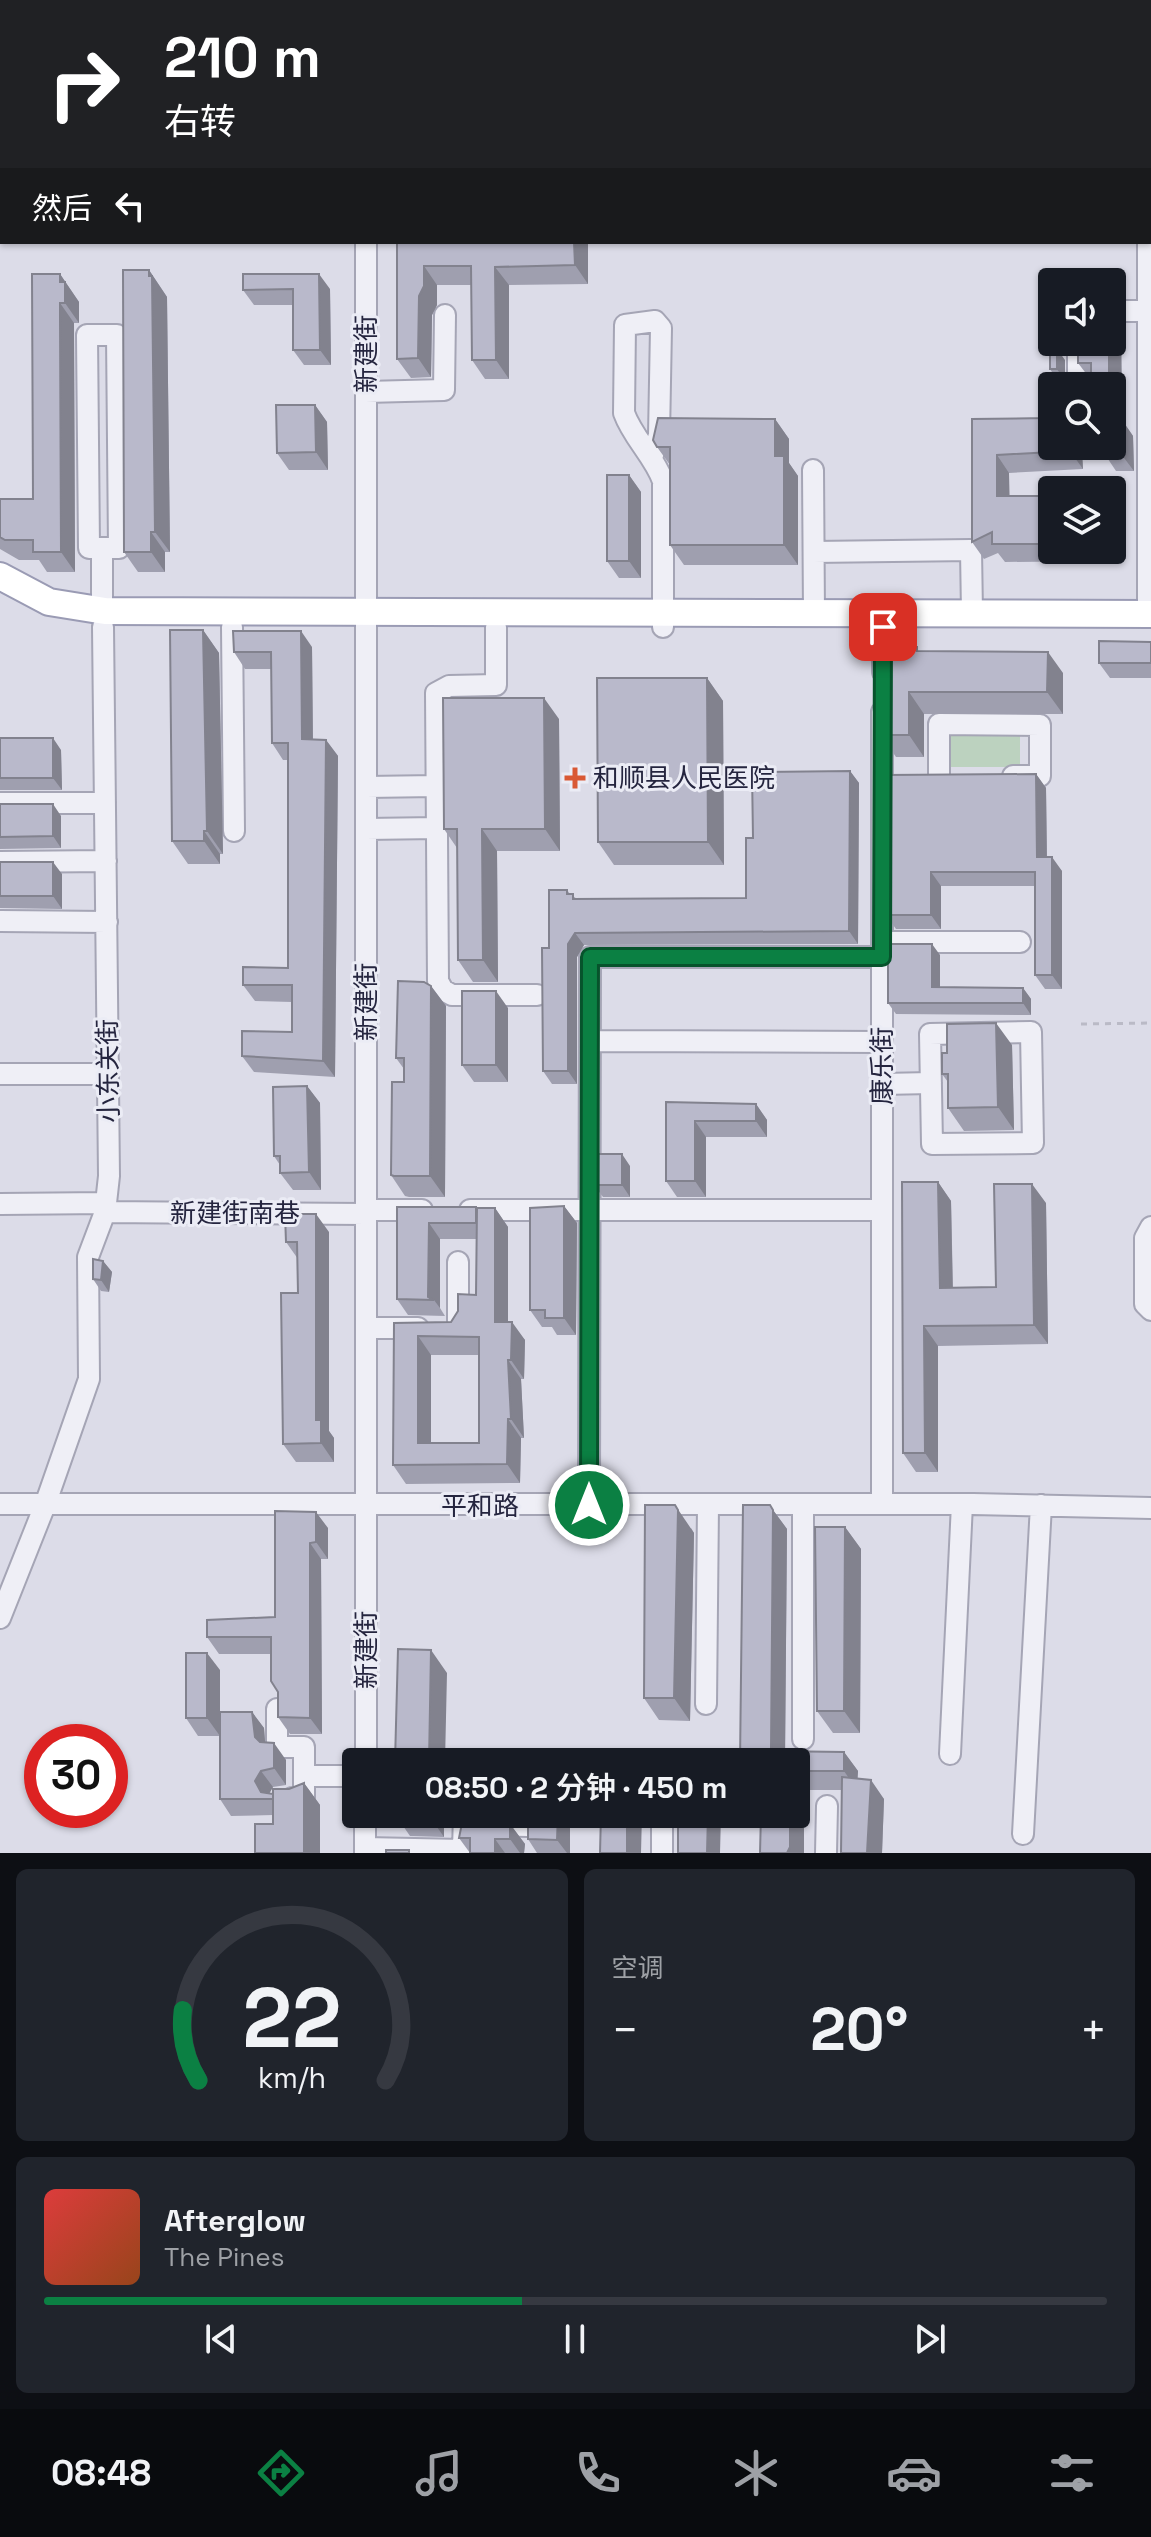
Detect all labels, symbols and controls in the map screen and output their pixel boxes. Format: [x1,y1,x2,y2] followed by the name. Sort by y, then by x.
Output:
[164,22,321,93] text: 210 m
[32,32,136,136] icon: right
[164,99,236,145] text: 右转
[108,184,152,228] icon: left
[32,189,92,228] text: 然后
[1038,268,1126,564] map controls
[1038,268,1126,356] button: sound
[349,315,383,393] street label: 新建街
[1038,372,1126,460] button: search
[1038,476,1126,564] button: layers
[849,593,917,661] pin
[861,605,905,649] icon: arrive
[593,761,775,795] place label: 和顺县人民医院
[564,767,586,789] marker: 和顺县人民医院
[349,963,383,1041] street label: 新建街
[90,1019,126,1123] street label: 小东关街
[865,1027,899,1105] street label: 康乐街
[170,1196,300,1230] street label: 新建街南巷
[547,1463,631,1547] position arrow
[441,1489,519,1523] street label: 平和路
[349,1611,383,1689] street label: 新建街
[24,1724,128,1828] speed limit sign: 30
[425,1768,727,1807] text: 08:50 · 2 分钟 · 450 m
[612,1951,664,1985] text: 空调
[242,1965,341,2071] text: 22
[810,1991,908,2068] text: 20°
[612,2002,639,2058] text: −
[1080,2002,1107,2058] text: +
[258,2060,326,2096] text: km/h
[164,2201,306,2240] text: Afterglow
[164,2240,284,2274] text: The Pines
[199,2317,243,2361] icon: previous
[553,2317,597,2361] icon: pause
[908,2317,952,2361] icon: next
[253,2445,309,2501] icon: directions
[411,2445,467,2501] icon: music
[570,2445,626,2501] icon: phone
[728,2445,784,2501] icon: climate
[886,2445,942,2501] icon: car
[1044,2445,1100,2501] icon: filters
[51,2450,151,2496] text: 08:48

